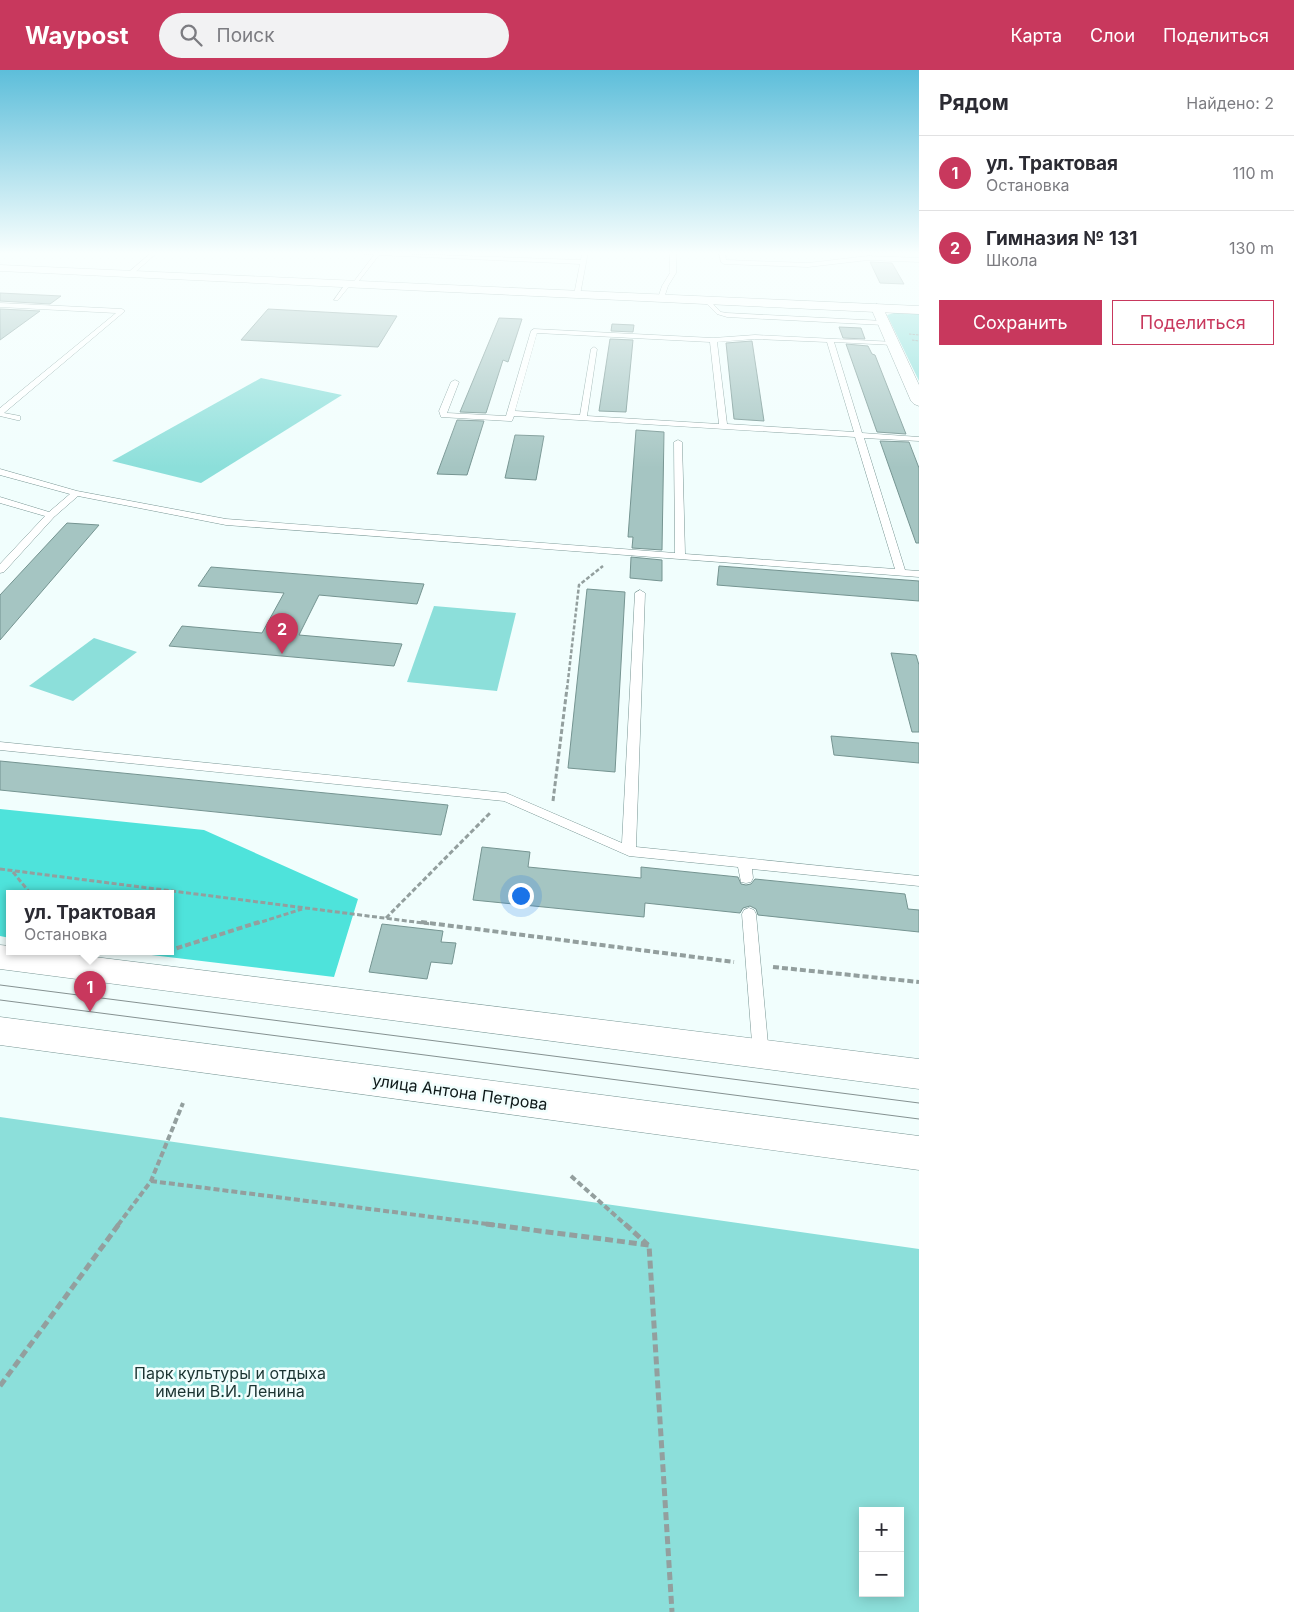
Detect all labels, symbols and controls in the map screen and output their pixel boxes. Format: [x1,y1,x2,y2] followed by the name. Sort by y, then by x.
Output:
[159,13,509,58] search box
[25,21,129,50] text: Waypost
[177,21,205,49] icon: search
[217,24,274,47] text: Поиск
[1010,25,1062,46] text: Карта
[1090,25,1135,46] text: Слои
[1163,25,1269,46] text: Поделиться
[939,90,1009,115] text: Рядом
[1186,93,1274,113] text: Найдено: 2
[986,152,1118,175] text: ул. Трактовая
[952,163,958,183] text: 1
[1232,163,1274,183] text: 110 m
[986,175,1070,195] text: Остановка
[986,227,1137,250] text: Гимназия № 131
[950,238,960,258] text: 2
[1229,238,1274,258] text: 130 m
[986,250,1037,270] text: Школа
[939,300,1102,345] button: Сохранить
[1112,300,1274,345] button: Поделиться
[266,613,298,654] pin: 2
[508,883,534,909] your location
[6,890,174,955] popup
[24,901,156,924] text: ул. Трактовая
[24,924,108,944] text: Остановка
[74,971,106,1012] pin: 1
[371,1070,549,1114] street label: улица Антона Петрова
[134,1363,326,1401] park label: Парк культуры и отдыха имени В.И. Ленина
[859,1507,904,1597] map controls
[859,1507,904,1552] button: +
[859,1552,904,1597] button: −

